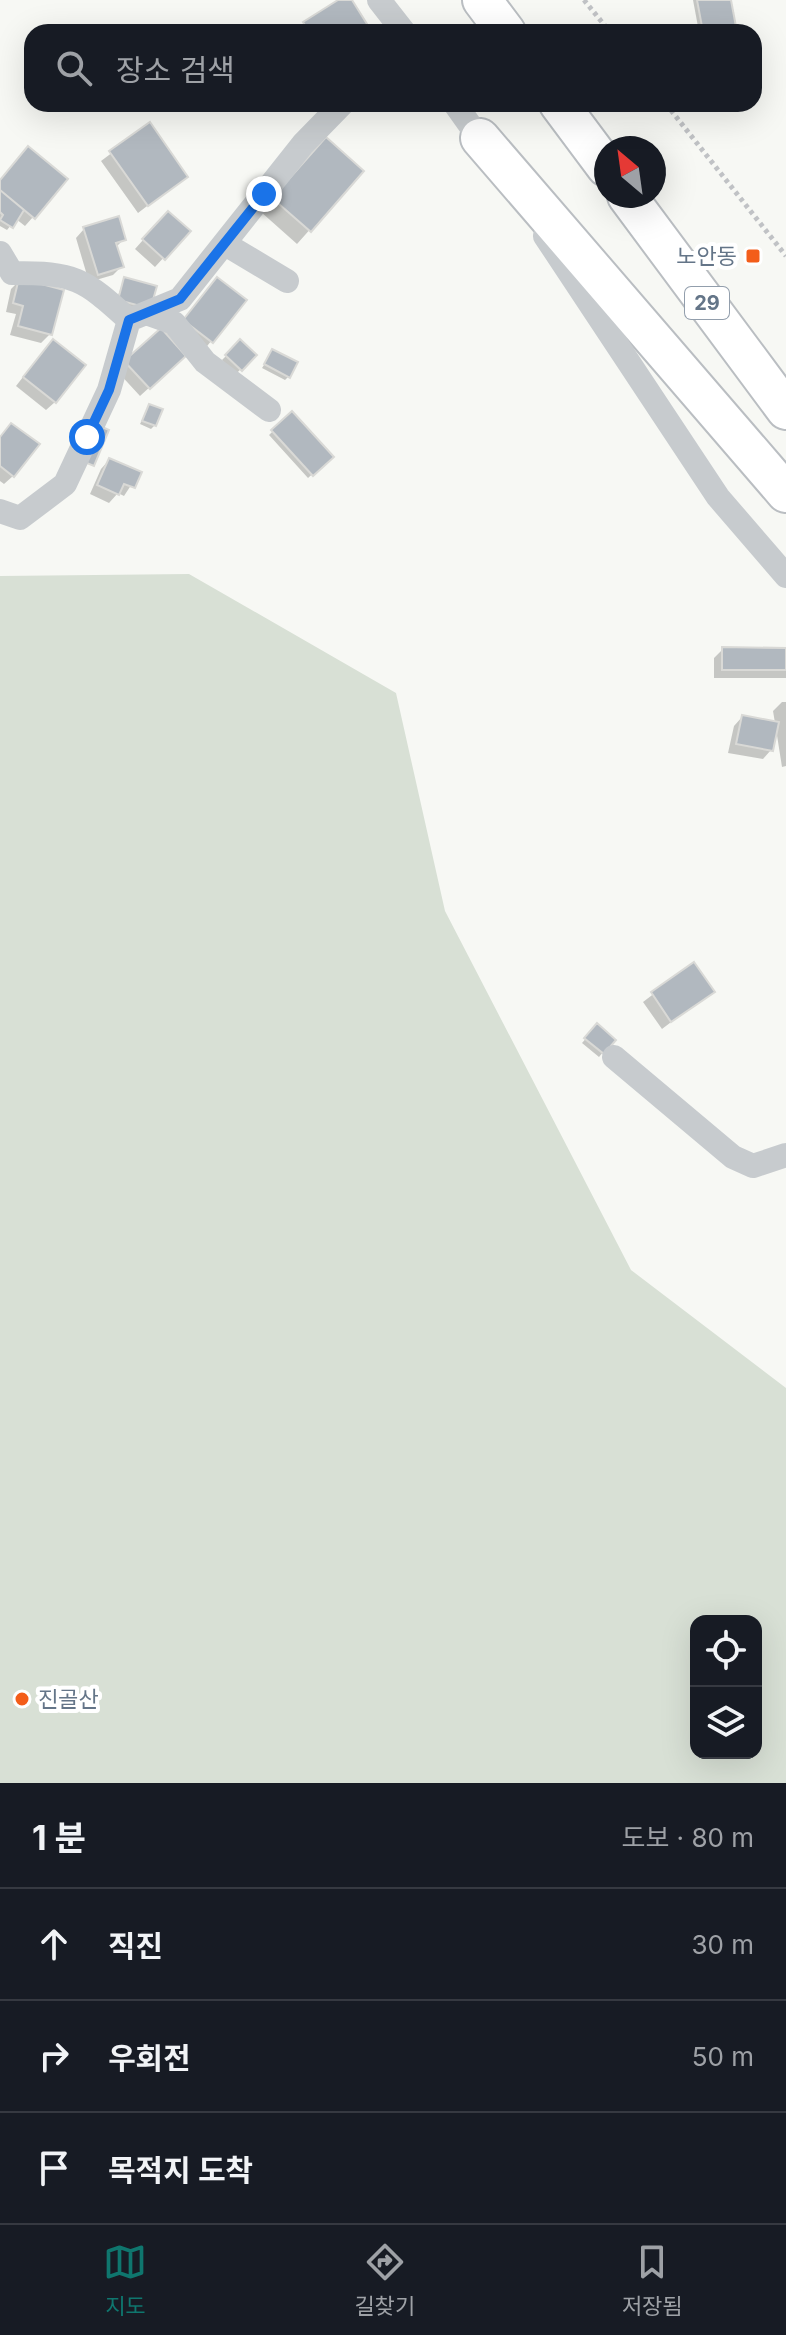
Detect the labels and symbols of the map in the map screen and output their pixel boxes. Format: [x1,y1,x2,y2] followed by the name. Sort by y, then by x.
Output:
[594,136,666,208] north arrow
[246,176,282,212] route end
[676,243,737,269] place label: 노안동
[744,247,762,265] marker: 노안동
[685,287,729,319] road number: 29
[69,419,105,455] route start
[38,1686,99,1712] place label: 진골산
[13,1690,31,1708] marker: 진골산

